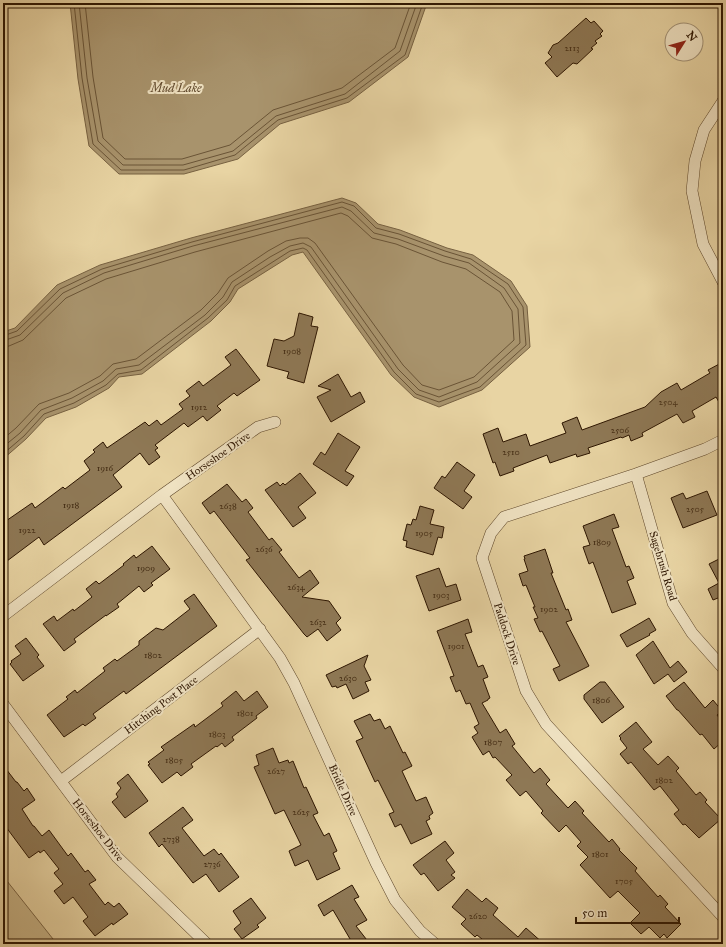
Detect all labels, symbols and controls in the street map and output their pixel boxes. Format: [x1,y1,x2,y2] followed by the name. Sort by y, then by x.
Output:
[664,22,704,62] north arrow
[684,29,700,44] text: N
[564,42,580,53] house number: 2113
[149,81,202,95] water label: Mud Lake
[283,345,301,356] house number: 1908
[659,396,678,407] house number: 2504
[191,401,208,412] house number: 1912
[611,424,630,435] house number: 2506
[183,429,253,483] street label: Horseshoe Drive
[502,446,520,457] house number: 2510
[97,462,114,473] house number: 1916
[63,499,80,510] house number: 1918
[219,500,237,511] house number: 2638
[686,503,705,514] house number: 2505
[18,524,36,535] house number: 1922
[415,527,434,538] house number: 1905
[646,530,680,603] street label: Sagebrush Road
[593,536,611,547] house number: 1809
[255,543,273,554] house number: 2636
[137,562,155,573] house number: 1909
[287,581,306,592] house number: 2634
[432,589,450,600] house number: 1903
[491,601,523,667] street label: Paddock Drive
[540,603,559,614] house number: 1902
[309,616,327,627] house number: 2632
[447,640,465,651] house number: 1901
[144,649,163,660] house number: 1802
[339,672,357,683] house number: 2630
[122,673,201,737] street label: Hitching Post Place
[592,694,610,705] house number: 1806
[236,707,254,718] house number: 1801
[208,728,226,739] house number: 1803
[484,736,502,747] house number: 1807
[165,754,184,765] house number: 1805
[326,762,360,818] street label: Bridle Drive
[267,765,285,776] house number: 2627
[655,774,674,785] house number: 1802
[70,796,127,864] street label: Horseshoe Drive
[292,806,311,817] house number: 2625
[162,833,180,844] house number: 2738
[591,848,609,859] house number: 1801
[203,858,221,869] house number: 2736
[615,875,634,886] house number: 1705
[576,899,679,925] scale bar
[582,906,607,920] text: 50 m
[469,910,487,921] house number: 2620

